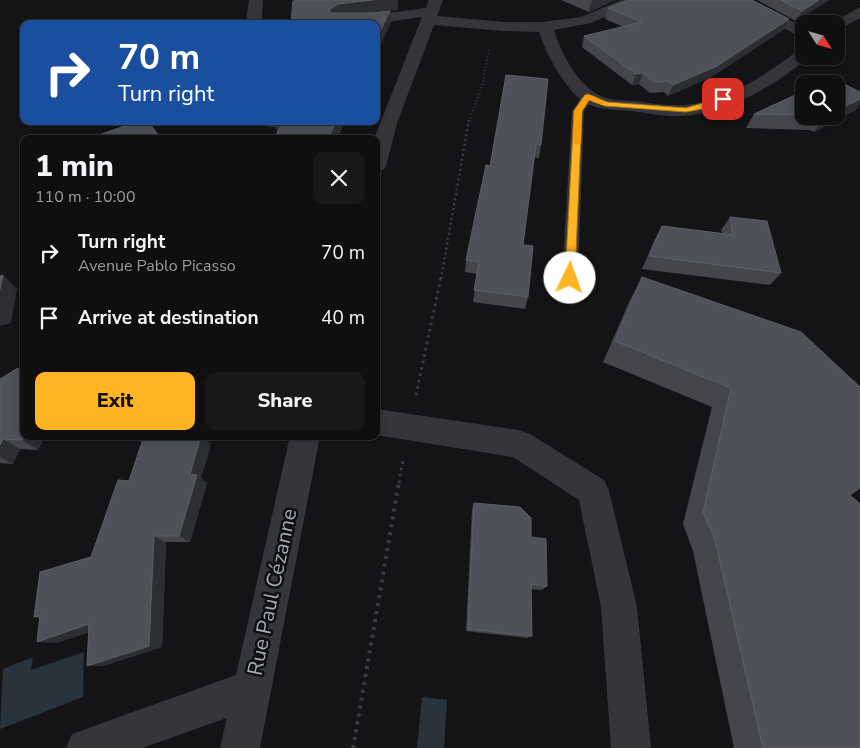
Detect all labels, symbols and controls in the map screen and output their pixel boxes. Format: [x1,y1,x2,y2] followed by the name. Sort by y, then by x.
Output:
[795,15,845,65] north arrow
[795,15,845,125] map controls
[118,34,200,81] text: 70 m
[35,40,100,105] icon: right
[795,75,845,125] button: search
[702,78,744,120] pin
[118,79,214,109] text: Turn right
[709,85,737,113] icon: arrive
[35,146,114,187] text: 1 min
[313,152,365,204] button: close
[35,186,136,208] text: 110 m · 10:00
[78,229,165,255] text: Turn right
[35,239,63,267] icon: right
[321,240,365,266] text: 70 m
[543,251,595,303] position arrow
[78,255,236,277] text: Avenue Pablo Picasso
[35,304,63,332] icon: arrive
[78,305,259,331] text: Arrive at destination
[321,305,365,331] text: 40 m
[35,372,195,430] button: Exit
[205,372,365,430] button: Share
[241,506,303,678] street label: Rue Paul Cézanne

